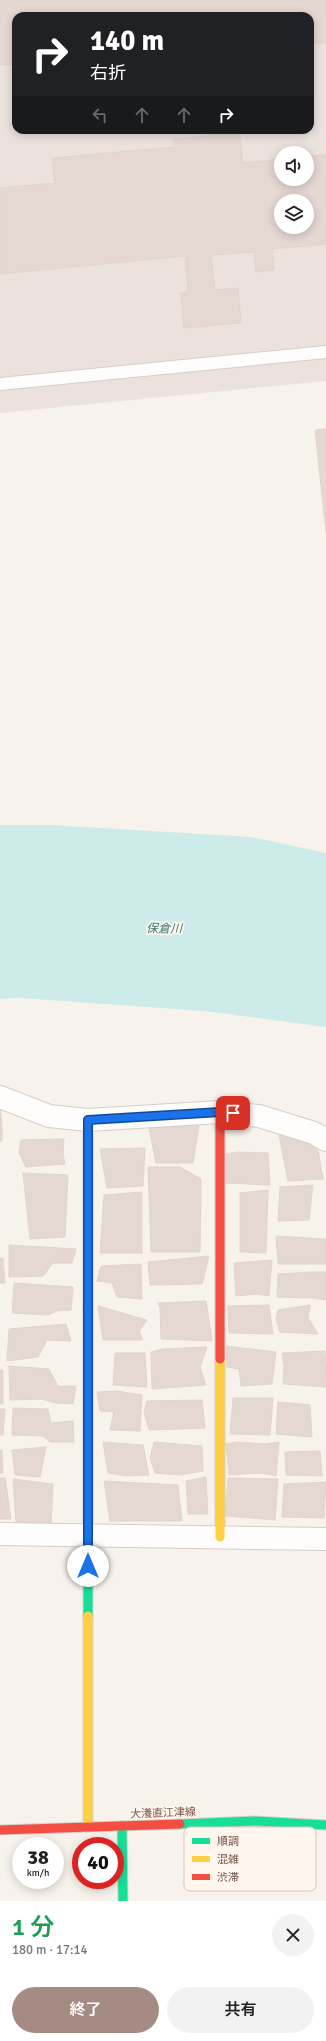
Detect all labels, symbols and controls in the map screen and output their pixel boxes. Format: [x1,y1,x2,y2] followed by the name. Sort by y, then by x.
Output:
[90,24,164,58] text: 140 m
[24,28,76,80] icon: right
[90,62,126,84] text: 右折
[89,104,111,126] icon: left
[131,104,153,126] icon: ahead
[173,104,195,126] icon: ahead
[215,104,237,126] icon: right
[274,146,314,234] map controls
[274,146,314,186] button: sound
[274,194,314,234] button: layers
[146,921,184,937] water label: 保倉川
[216,1096,250,1130] pin
[222,1102,244,1124] icon: arrive
[67,1545,109,1587] position arrow
[130,1805,196,1821] street label: 大瀁直江津線
[184,1827,316,1891] legend
[217,1835,239,1848] text: 順調
[72,1837,124,1889] speed limit sign: 40
[27,1845,49,1870] text: 38
[217,1853,239,1866] text: 混雑
[27,1867,49,1879] text: km/h
[217,1871,239,1884] text: 渋滞
[12,1912,54,1942] text: 1 分
[272,1914,314,1956] button: close
[12,1942,88,1958] text: 180 m · 17:14
[12,1987,159,2033] button: 終了
[167,1987,314,2033] button: 共有

